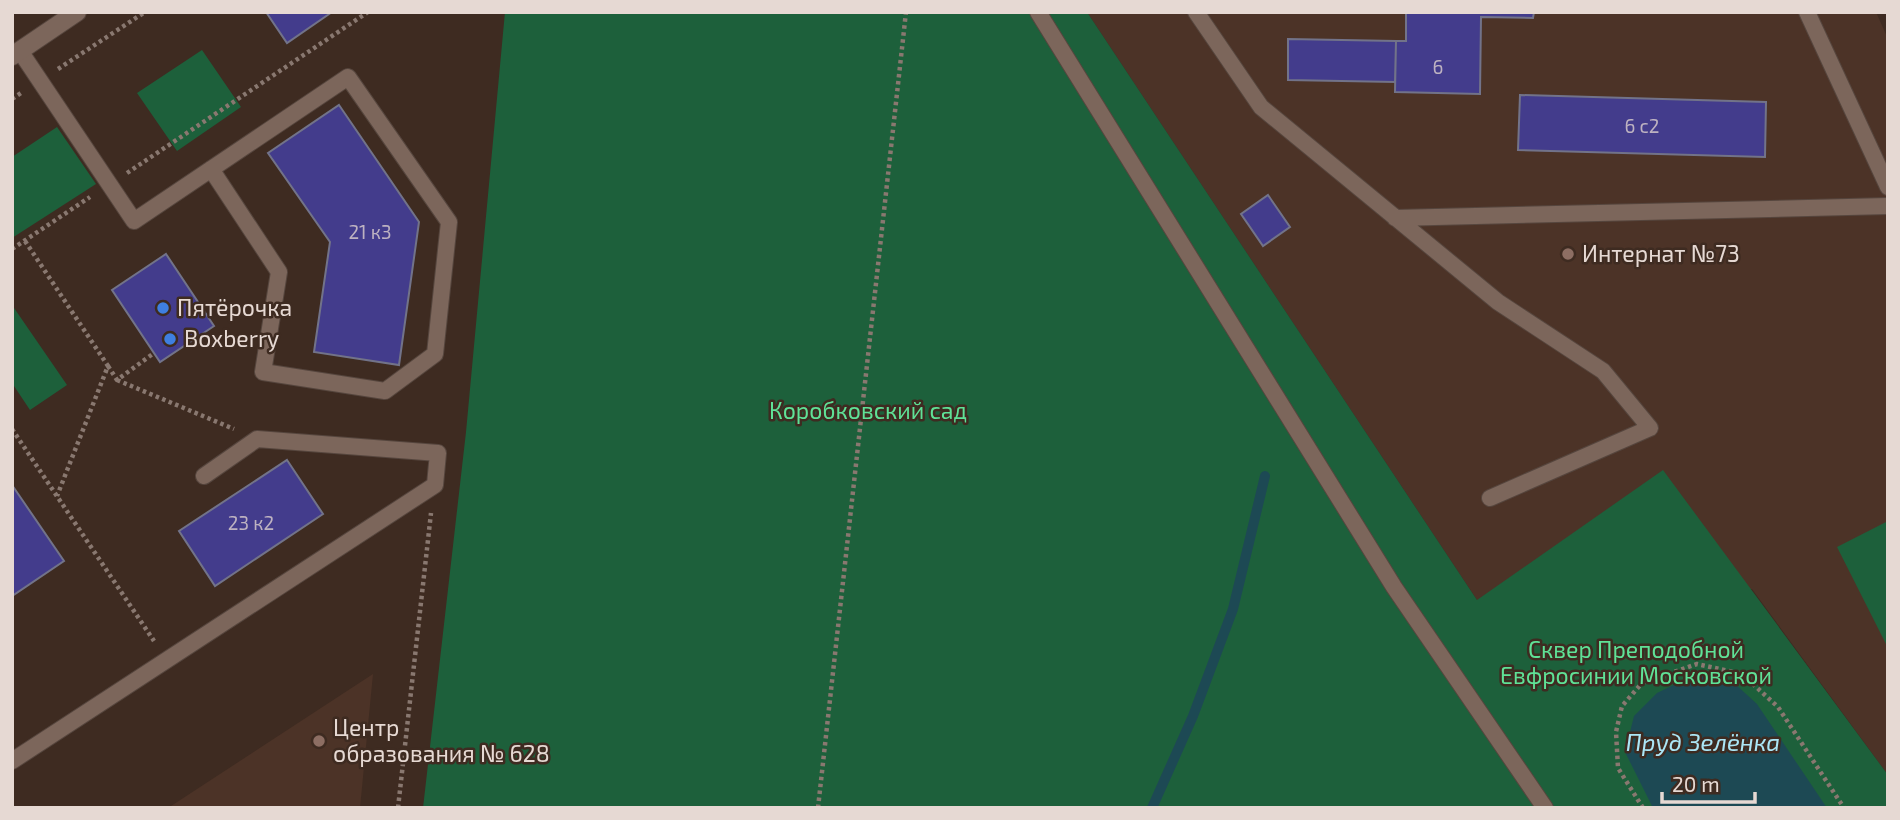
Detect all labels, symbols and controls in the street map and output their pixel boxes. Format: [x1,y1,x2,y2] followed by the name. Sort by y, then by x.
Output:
[1433,55,1443,78] house number: 6
[1624,114,1660,137] house number: 6 с2
[348,220,392,243] house number: 21 к3
[1582,239,1740,267] place label: Интернат №73
[1560,246,1576,262] marker: Интернат №73
[177,293,292,321] place label: Пятёрочка
[155,300,171,316] marker: Пятёрочка
[184,324,279,352] place label: Boxberry
[162,331,178,347] marker: Boxberry
[769,396,967,424] park label: Коробковский сад
[228,511,274,534] house number: 23 к2
[1500,635,1772,689] park label: Сквер Преподобной Евфросинии Московской
[333,713,550,767] place label: Центр образования № 628
[1626,727,1780,756] water label: Пруд Зелёнка
[311,733,327,749] marker: Центр образования № 628
[1662,760,1755,804] scale bar
[1672,771,1720,796] text: 20 m

